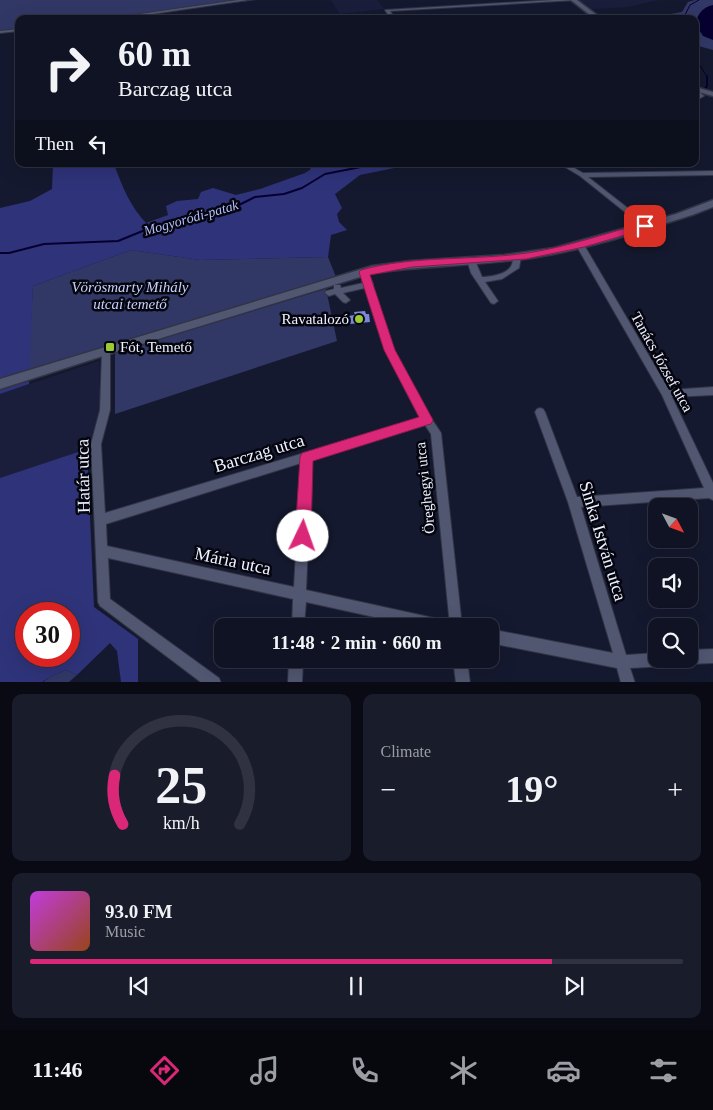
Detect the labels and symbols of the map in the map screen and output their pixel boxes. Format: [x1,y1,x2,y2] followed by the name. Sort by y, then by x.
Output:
[141,197,241,239] water label: Mogyoródi-patak
[624,205,666,247] pin
[71,279,189,312] park label: Vörösmarty Mihály utcai temető
[628,309,696,415] street label: Tanács József utca
[282,311,349,327] place label: Ravatalozó
[353,313,365,325] marker: Ravatalozó
[120,339,192,355] place label: Fót, Temető
[104,341,116,353] marker: Fót, Temető
[211,430,307,476] street label: Barczag utca
[72,439,94,513] street label: Határ utca
[412,441,438,535] street label: Öreghegyi utca
[575,479,631,603] street label: Sinka István utca
[648,498,698,548] north arrow
[276,509,328,561] position arrow
[193,543,273,579] street label: Mária utca
[15,602,80,667] speed limit sign: 30

